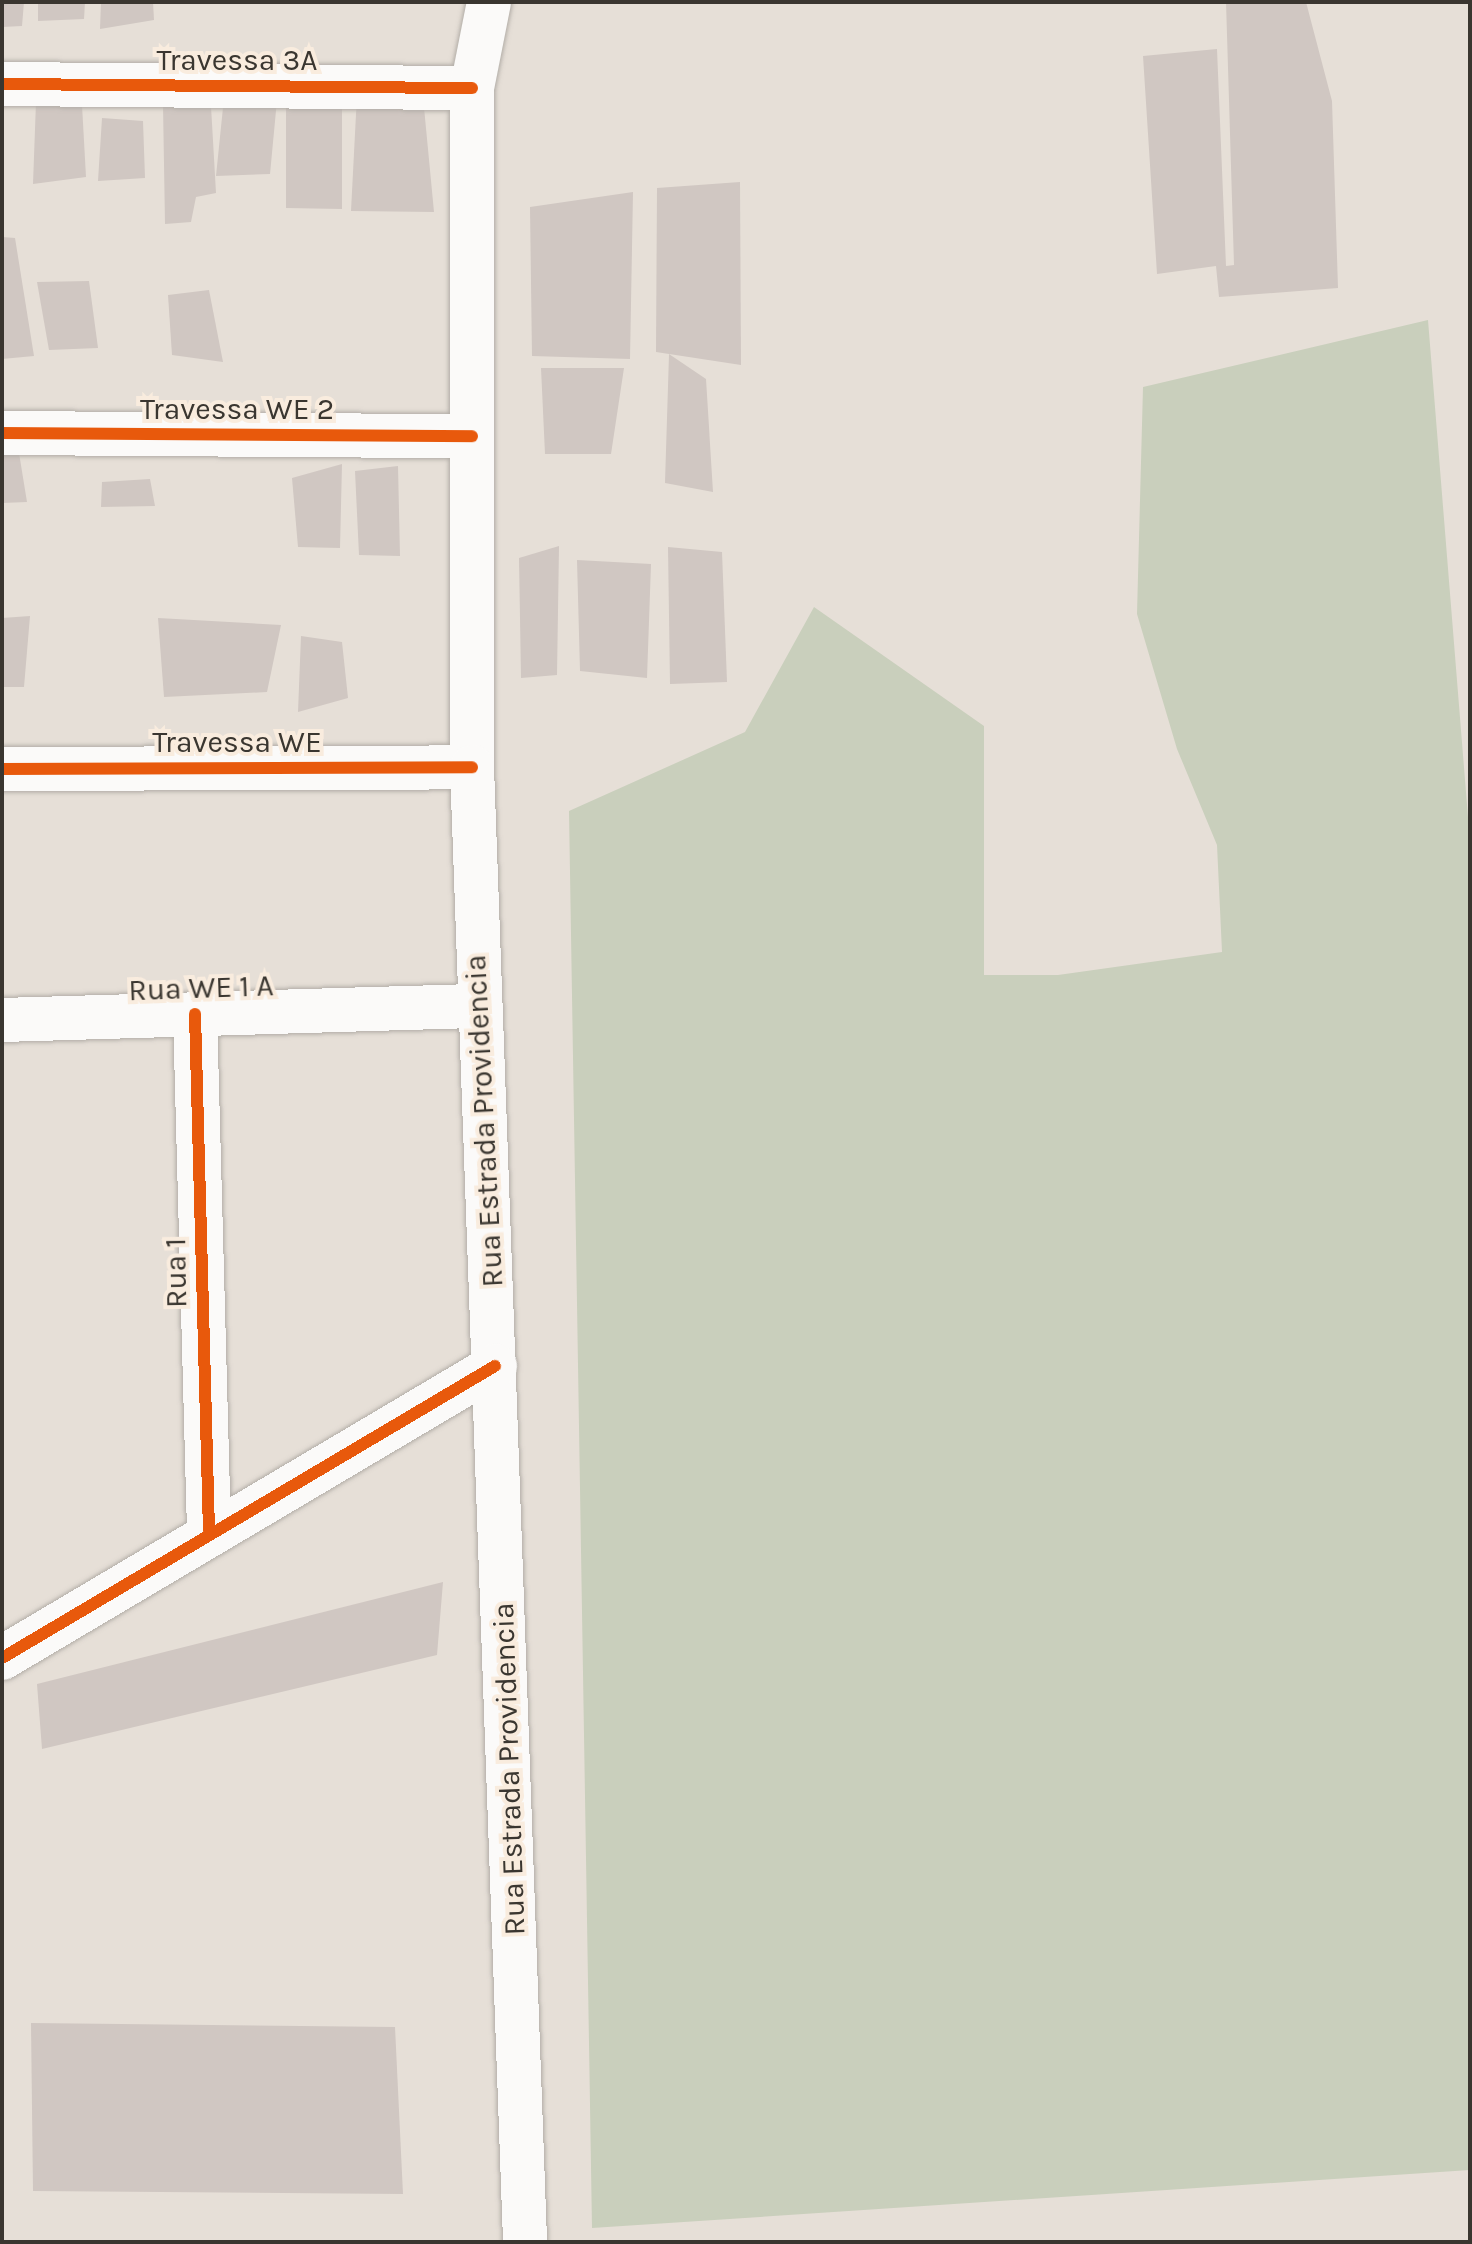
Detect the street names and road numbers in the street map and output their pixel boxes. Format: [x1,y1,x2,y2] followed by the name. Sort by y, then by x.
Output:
[157,42,317,78] street label: Travessa 3A
[140,391,334,427] street label: Travessa WE 2
[152,724,322,760] street label: Travessa WE
[457,954,511,1288] street label: Rua Estrada Providencia
[128,967,274,1009] street label: Rua WE 1 A
[157,1238,195,1308] street label: Rua 1
[485,1602,533,1936] street label: Rua Estrada Providencia

